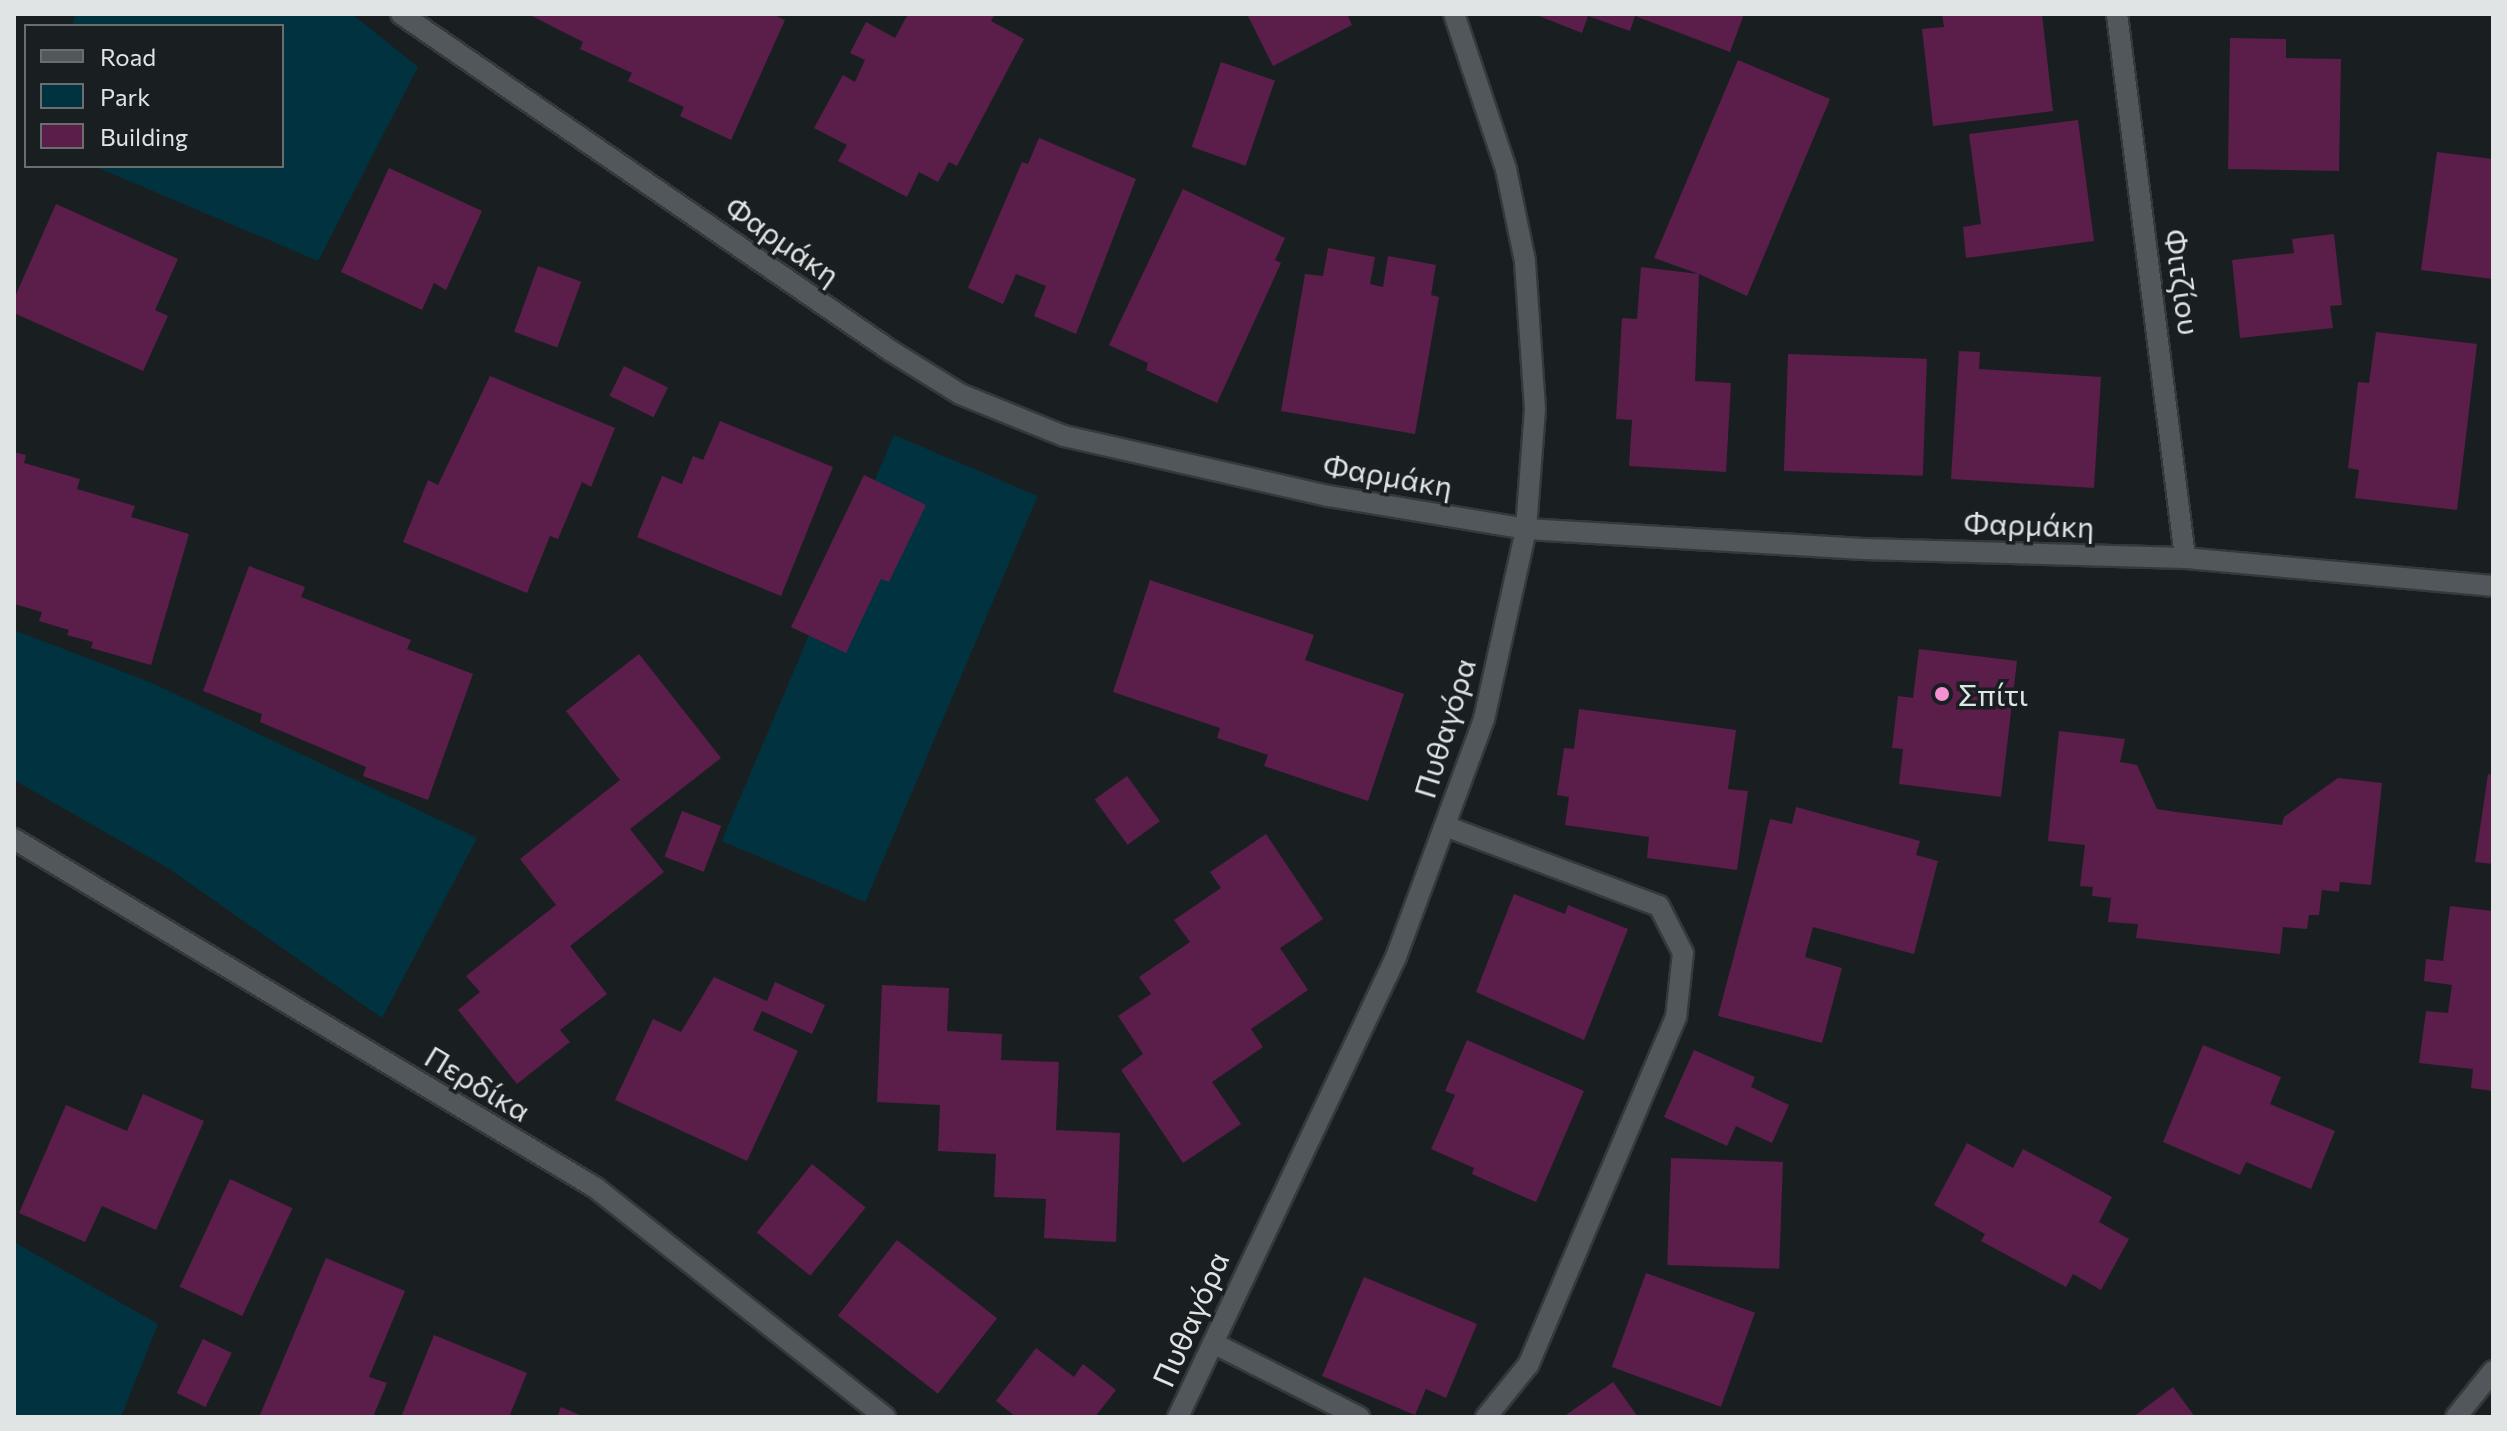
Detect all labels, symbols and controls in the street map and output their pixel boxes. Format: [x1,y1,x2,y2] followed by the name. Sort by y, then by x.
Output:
[24,24,284,168] legend
[100,42,156,71] text: Road
[100,82,150,111] text: Park
[100,122,188,151] text: Building
[719,188,847,292] street label: Φαρμάκη
[2158,227,2208,337] street label: Φιτζίου
[1321,446,1455,504] street label: Φαρμάκη
[1963,504,2095,544] street label: Φαρμάκη
[1406,654,1482,802] street label: Πυθαγόρα
[1958,676,2028,712] place label: Σπίτι
[1933,685,1951,703] marker: Σπίτι
[419,1038,537,1128] street label: Περδίκα
[1144,1246,1236,1392] street label: Πυθαγόρα

